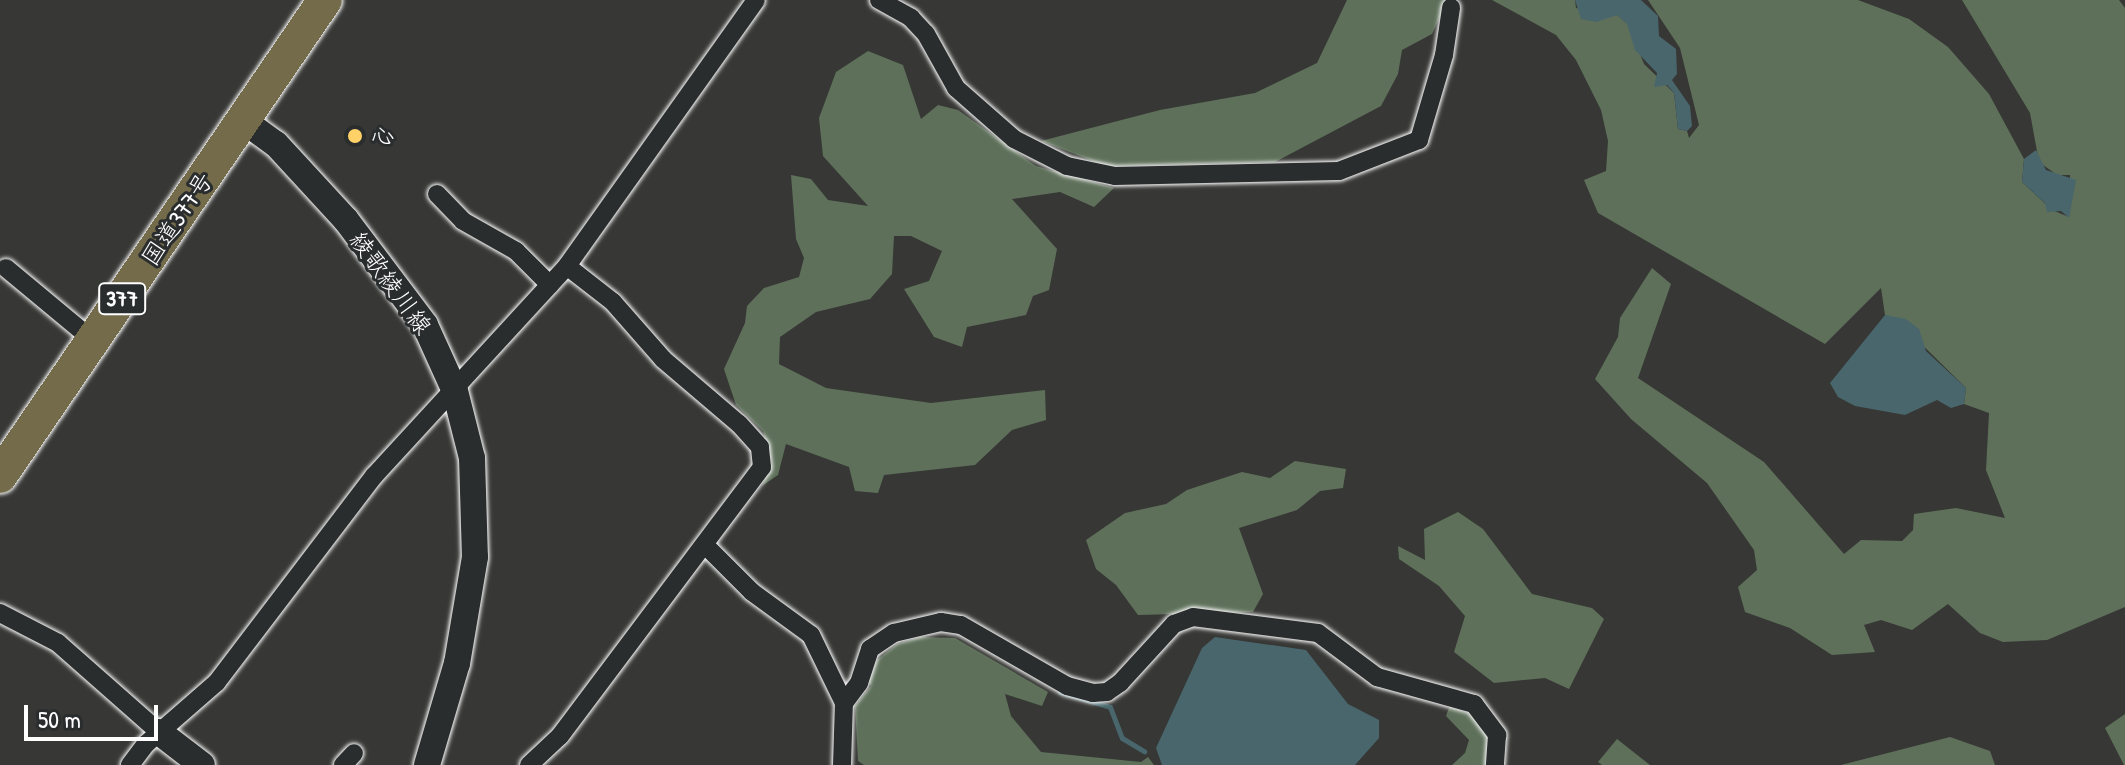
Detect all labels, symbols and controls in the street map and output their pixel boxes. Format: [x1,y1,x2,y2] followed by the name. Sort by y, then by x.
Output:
[371,122,395,150] place label: 心
[346,127,364,145] marker: 心
[135,167,219,271] street label: 国道377号
[344,226,438,340] street label: 綾歌綾川線
[98,281,146,317] road number: 377
[28,689,162,739] scale bar
[38,703,81,735] text: 50 m

